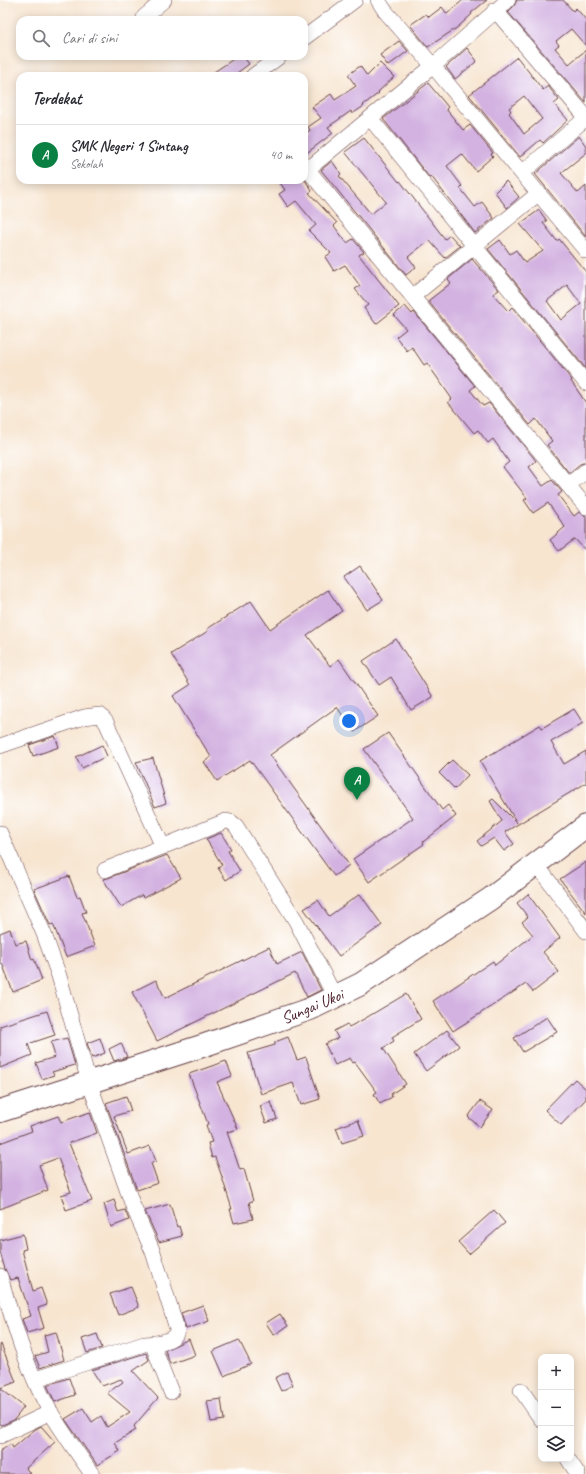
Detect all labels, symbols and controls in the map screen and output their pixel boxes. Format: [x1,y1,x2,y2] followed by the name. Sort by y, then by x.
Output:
[16,16,308,60] search box
[30,27,52,49] icon: search
[62,29,117,48] text: Cari di sini
[32,88,82,109] text: Terdekat
[70,137,188,156] text: SMK Negeri 1 Sintang
[42,147,48,163] text: A
[270,147,292,163] text: 40 m
[70,156,103,172] text: Sekolah
[339,711,359,731] your location
[344,767,370,800] pin: A
[278,983,348,1029] street label: Sungai Ukoi
[538,1354,574,1462] map controls
[538,1354,574,1390] button: +
[538,1390,574,1426] button: −
[538,1426,574,1462] button: layers

